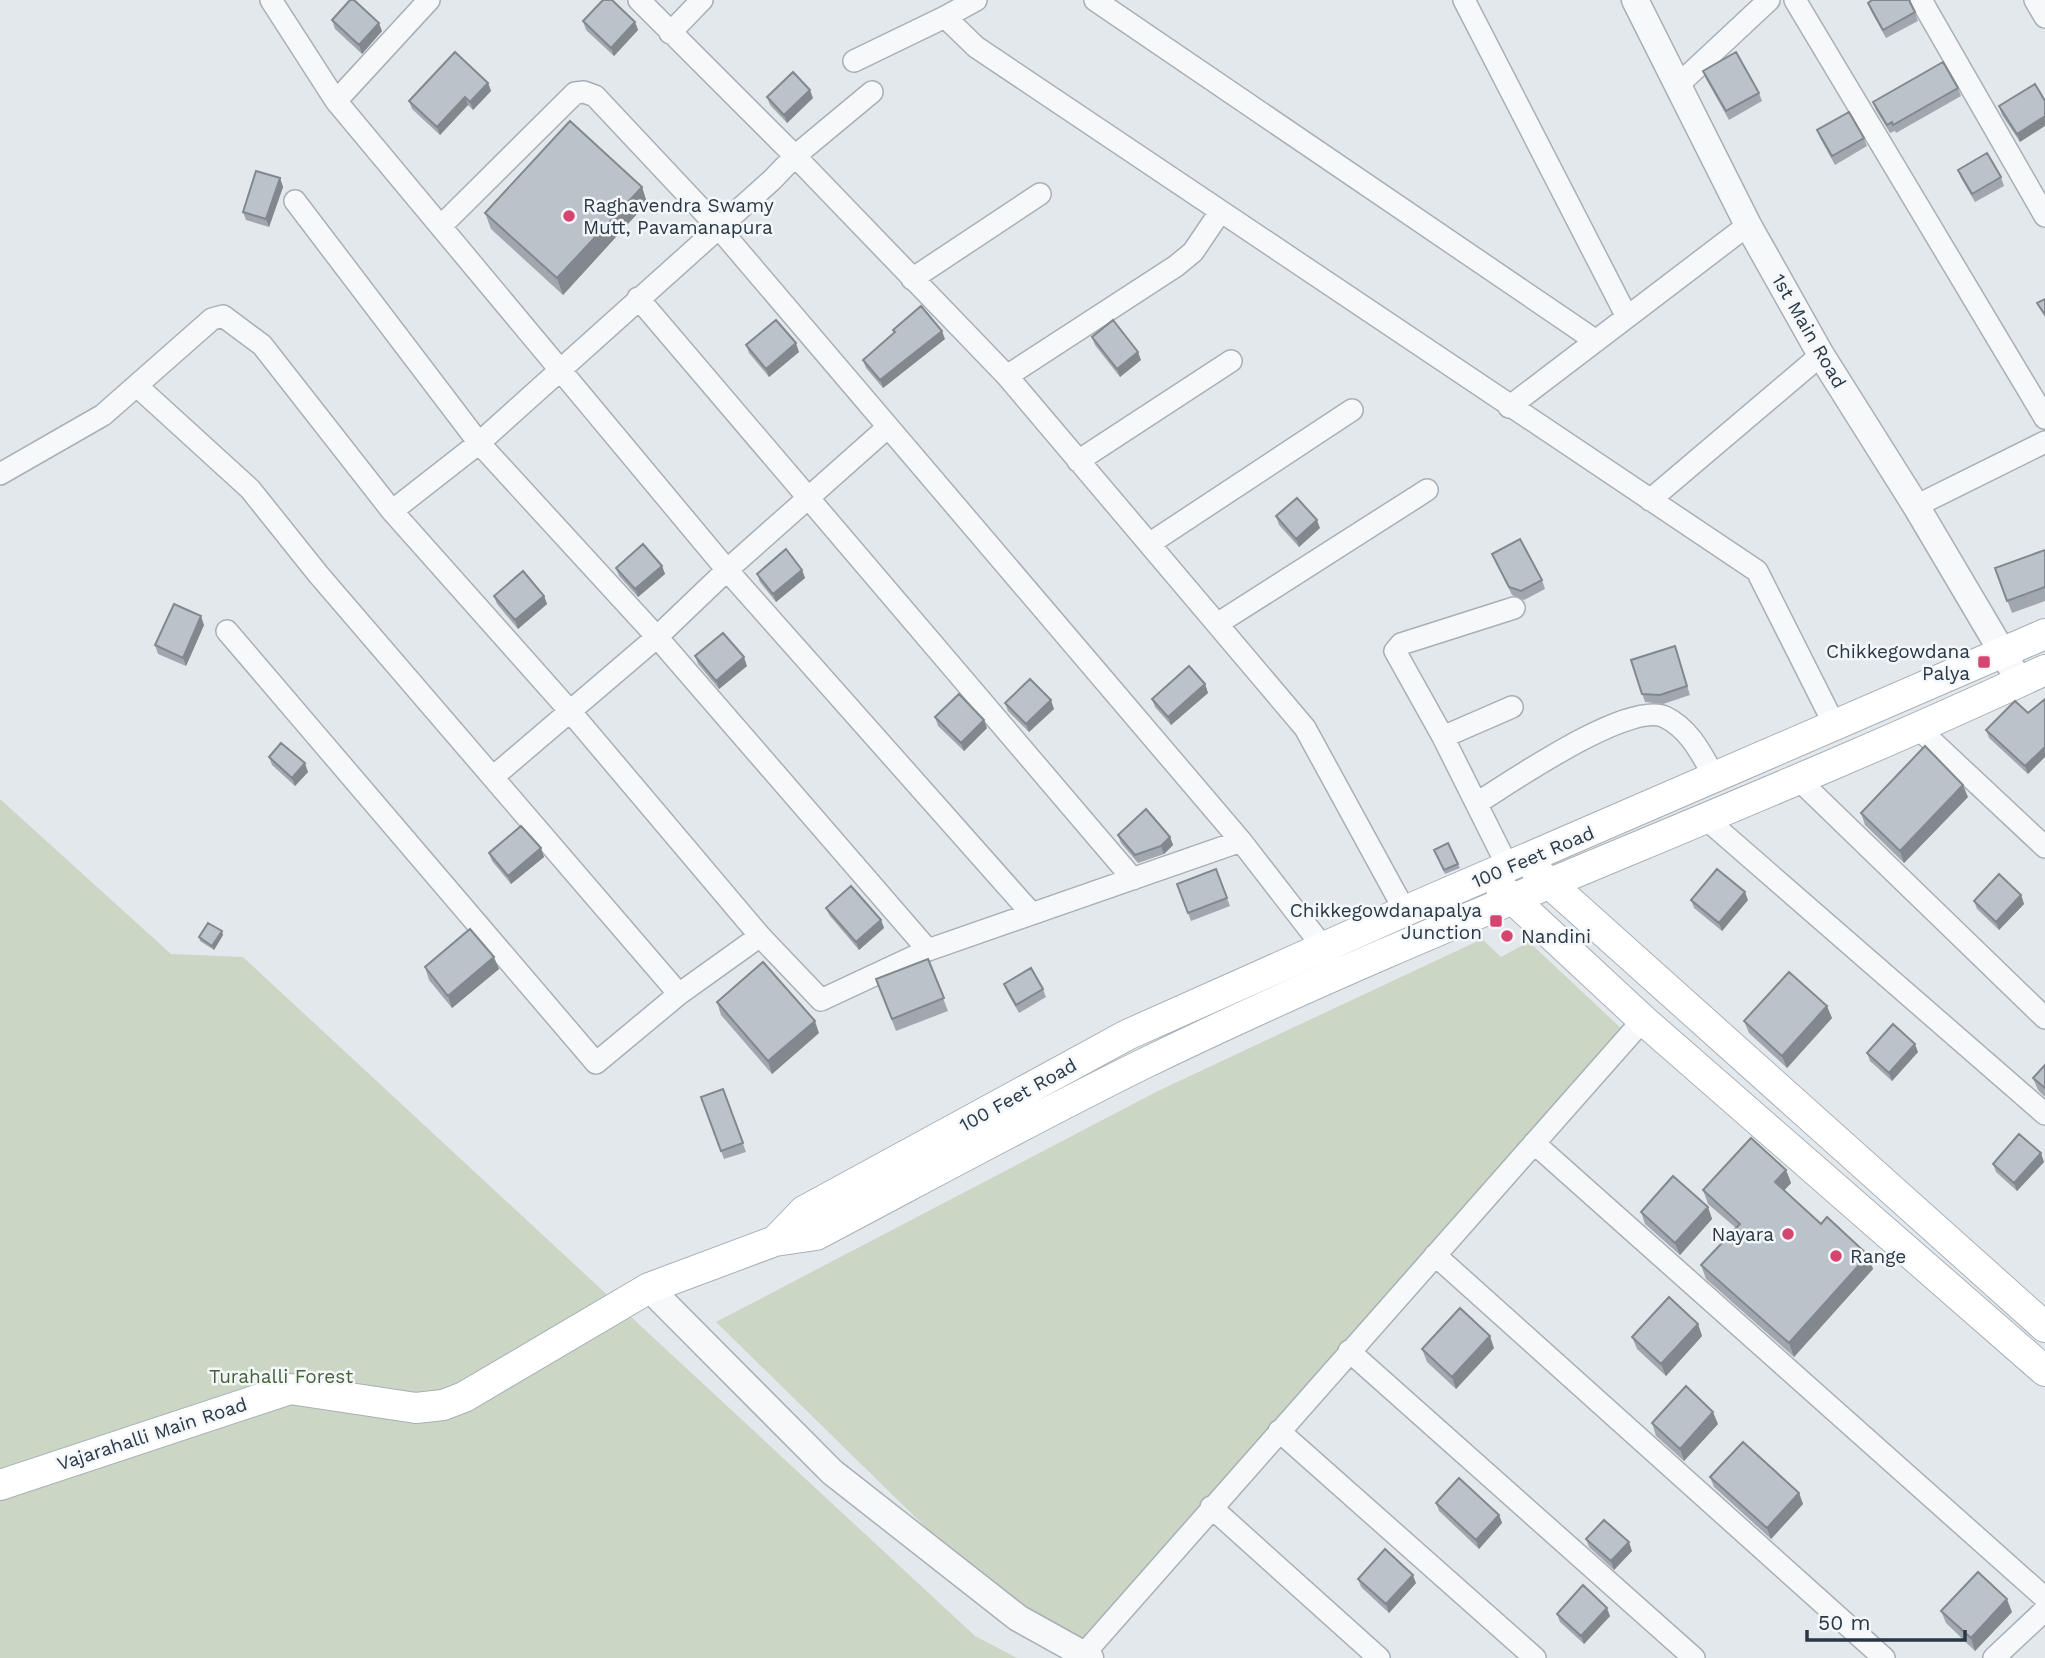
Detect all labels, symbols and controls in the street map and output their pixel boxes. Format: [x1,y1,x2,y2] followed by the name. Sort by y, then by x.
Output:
[583,194,774,239] place label: Raghavendra Swamy Mutt, Pavamanapura
[561,208,577,224] marker: Raghavendra Swamy Mutt, Pavamanapura
[1767,270,1851,392] street label: 1st Main Road
[1826,640,1970,685] place label: Chikkegowdana Palya
[1976,654,1992,670] marker: Chikkegowdana Palya
[1468,821,1598,893] street label: 100 Feet Road
[1290,899,1482,944] place label: Chikkegowdanapalya Junction
[1488,913,1504,929] marker: Chikkegowdanapalya Junction
[1521,925,1591,948] place label: Nandini
[1499,928,1515,944] marker: Nandini
[955,1053,1081,1137] street label: 100 Feet Road
[1711,1223,1774,1246] place label: Nayara
[1780,1226,1796,1242] marker: Nayara
[1850,1245,1906,1268] place label: Range
[1828,1248,1844,1264] marker: Range
[209,1365,353,1388] park label: Turahalli Forest
[54,1392,250,1476] street label: Vajarahalli Main Road
[1807,1598,1965,1642] scale bar
[1818,1610,1870,1635] text: 50 m

